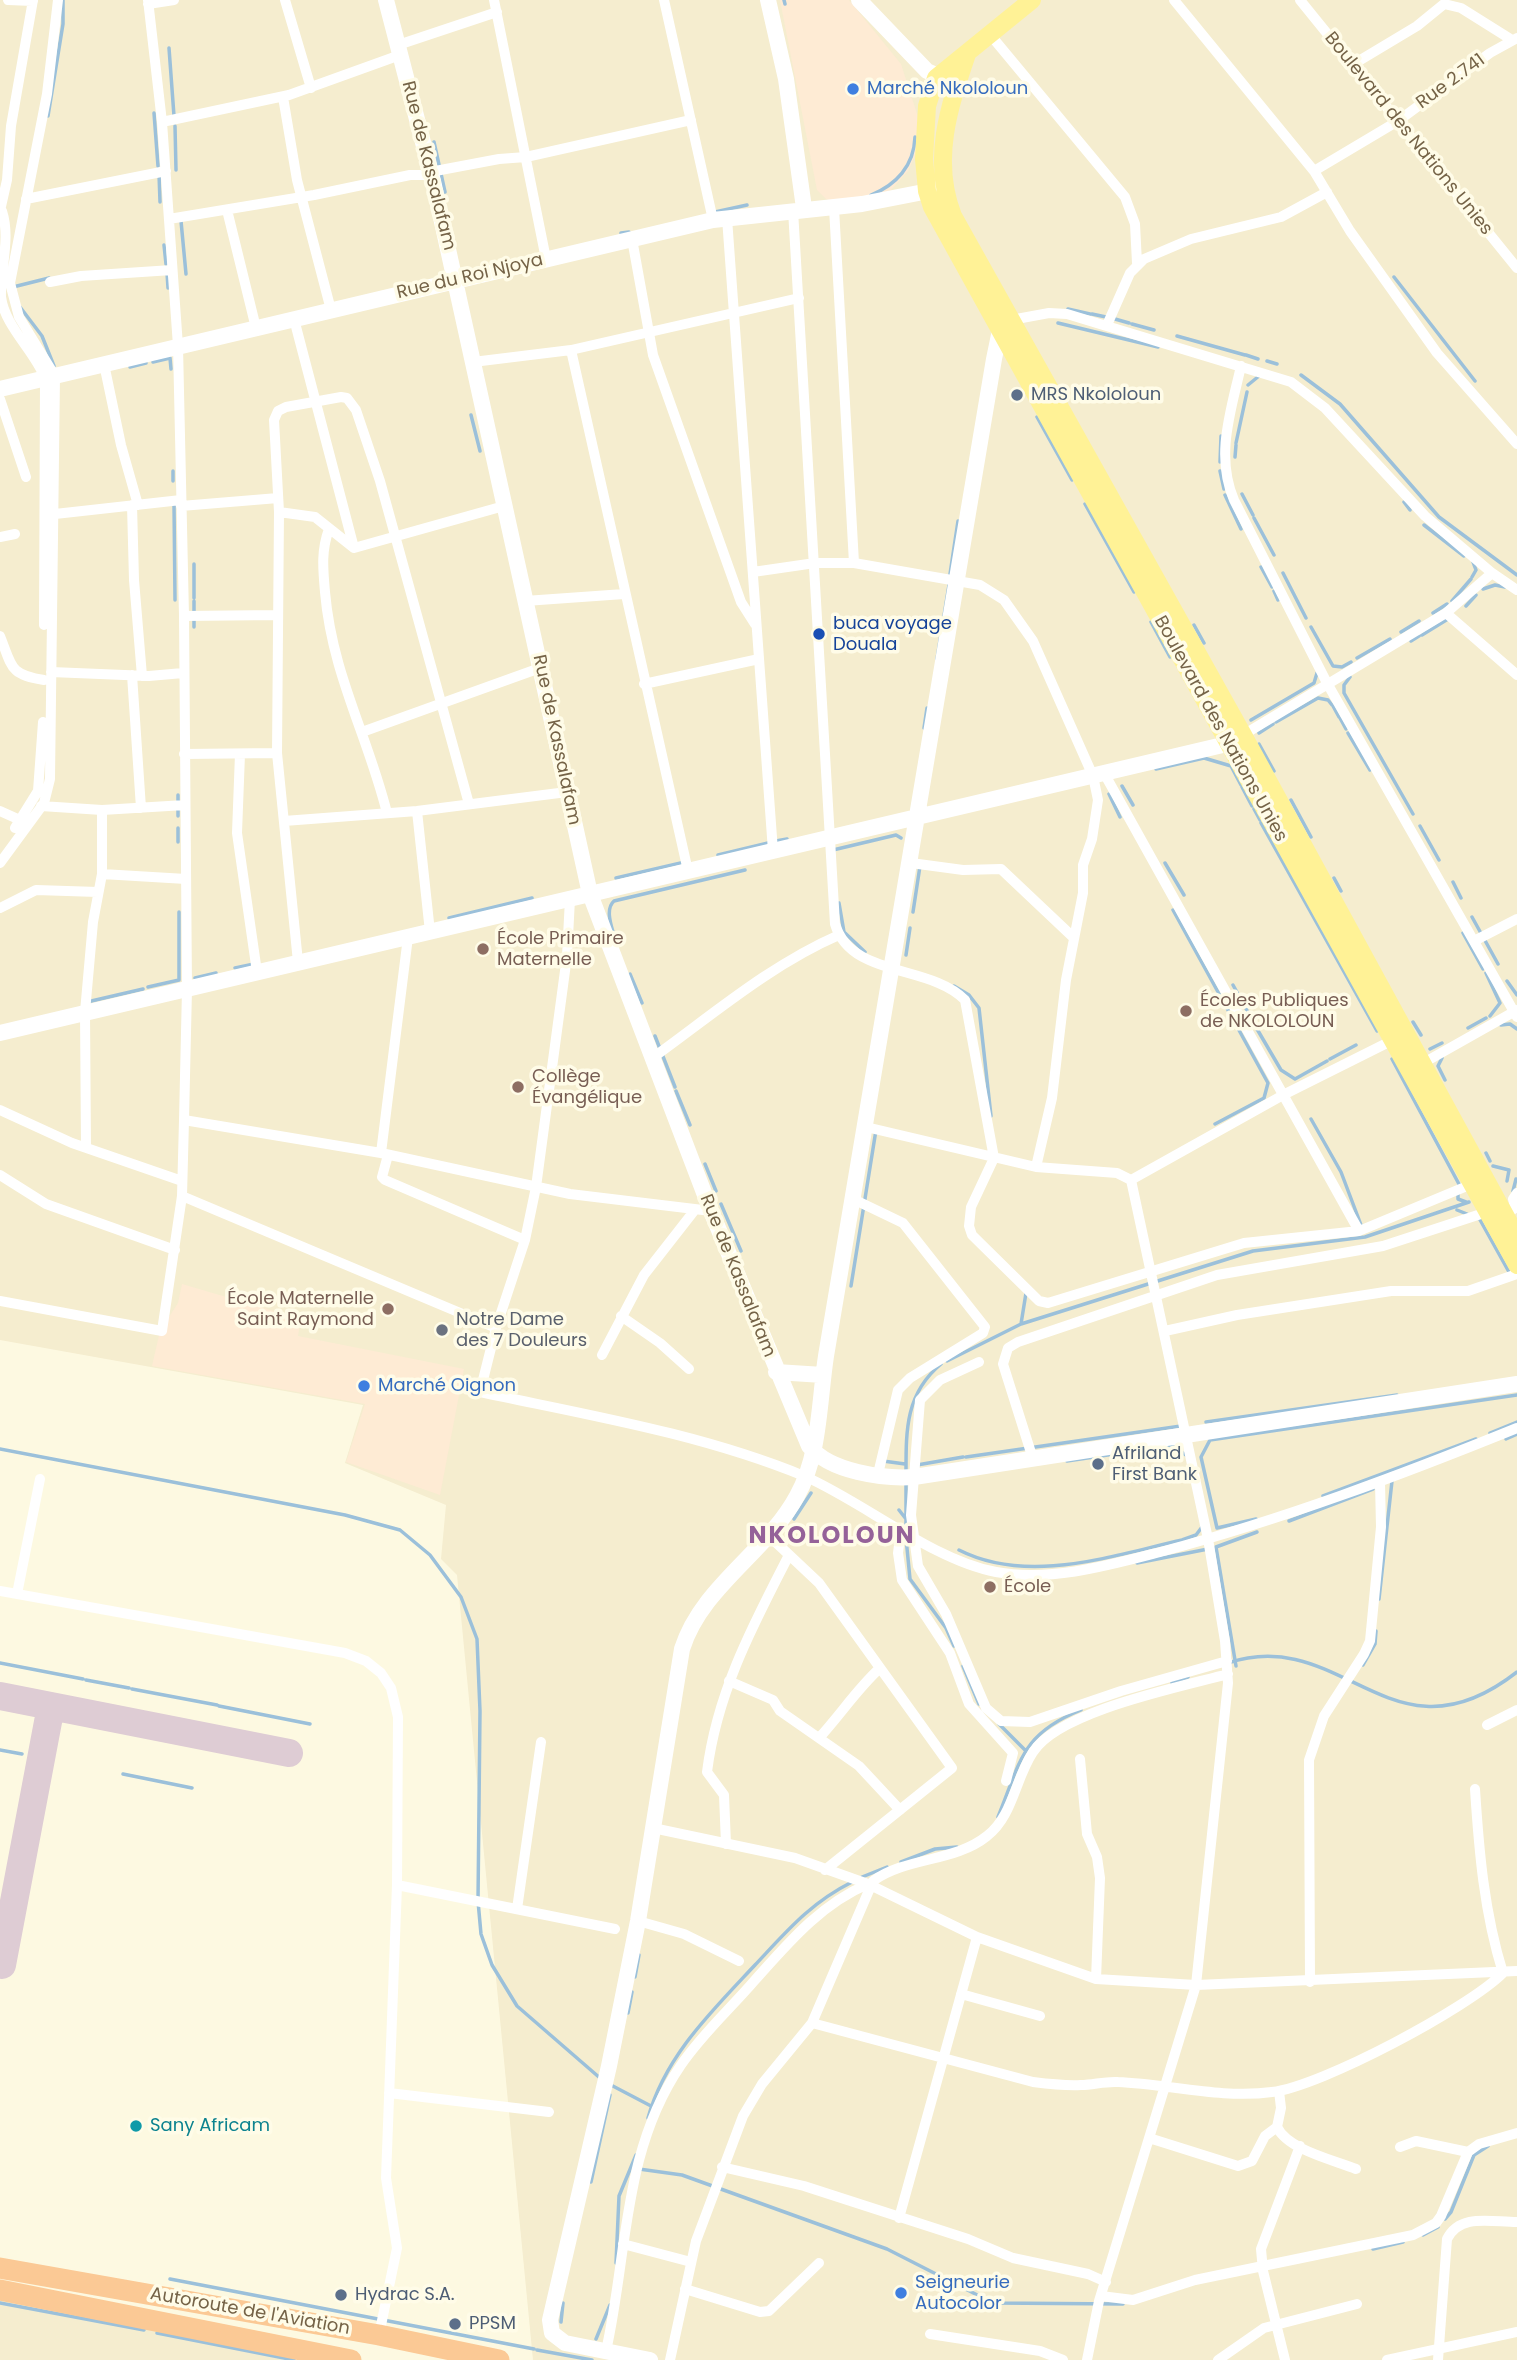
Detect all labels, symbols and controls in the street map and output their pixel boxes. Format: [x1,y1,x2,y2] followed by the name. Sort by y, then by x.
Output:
[1319,28,1497,240] street label: Boulevard des Nations Unies
[1413,50,1489,114] street label: Rue 2.741
[867,78,1028,100] place label: Marché Nkololoun
[397,79,459,253] street label: Rue de Kassalafam
[845,81,861,97] marker: Marché Nkololoun
[395,250,545,304] street label: Rue du Roi Njoya
[1031,384,1161,406] place label: MRS Nkololoun
[1009,387,1025,403] marker: MRS Nkololoun
[1149,612,1291,846] street label: Boulevard des Nations Unies
[833,613,952,656] place label: buca voyage Douala
[811,626,827,642] marker: buca voyage Douala
[527,653,585,827] street label: Rue de Kassalafam
[497,928,624,970] place label: École Primaire Maternelle
[475,941,491,957] marker: École Primaire Maternelle
[1200,990,1349,1032] place label: Écoles Publiques de NKOLOLOUN
[1178,1003,1194,1019] marker: Écoles Publiques de NKOLOLOUN
[532,1066,642,1108] place label: Collège Évangélique
[510,1079,526,1095] marker: Collège Évangélique
[694,1191,780,1361] street label: Rue de Kassalafam
[227,1288,374,1330] place label: École Maternelle Saint Raymond
[380,1301,396,1317] marker: École Maternelle Saint Raymond
[456,1309,587,1352] place label: Notre Dame des 7 Douleurs
[434,1322,450,1338] marker: Notre Dame des 7 Douleurs
[378,1375,516,1397] place label: Marché Oignon
[356,1378,372,1394] marker: Marché Oignon
[1112,1443,1197,1486] place label: Afriland First Bank
[1090,1456,1106,1472] marker: Afriland First Bank
[750,1523,914,1551] district label: NKOLOLOUN
[1004,1576,1051,1598] place label: École
[982,1579,998,1595] marker: École
[150,2115,270,2137] place label: Sany Africam
[128,2118,144,2134] marker: Sany Africam
[915,2272,1010,2314] place label: Seigneurie Autocolor
[149,2284,351,2340] street label: Autoroute de l'Aviation
[355,2284,455,2306] place label: Hydrac S.A.
[893,2285,909,2301] marker: Seigneurie Autocolor
[333,2287,349,2303] marker: Hydrac S.A.
[469,2313,516,2335] place label: PPSM
[447,2316,463,2332] marker: PPSM

